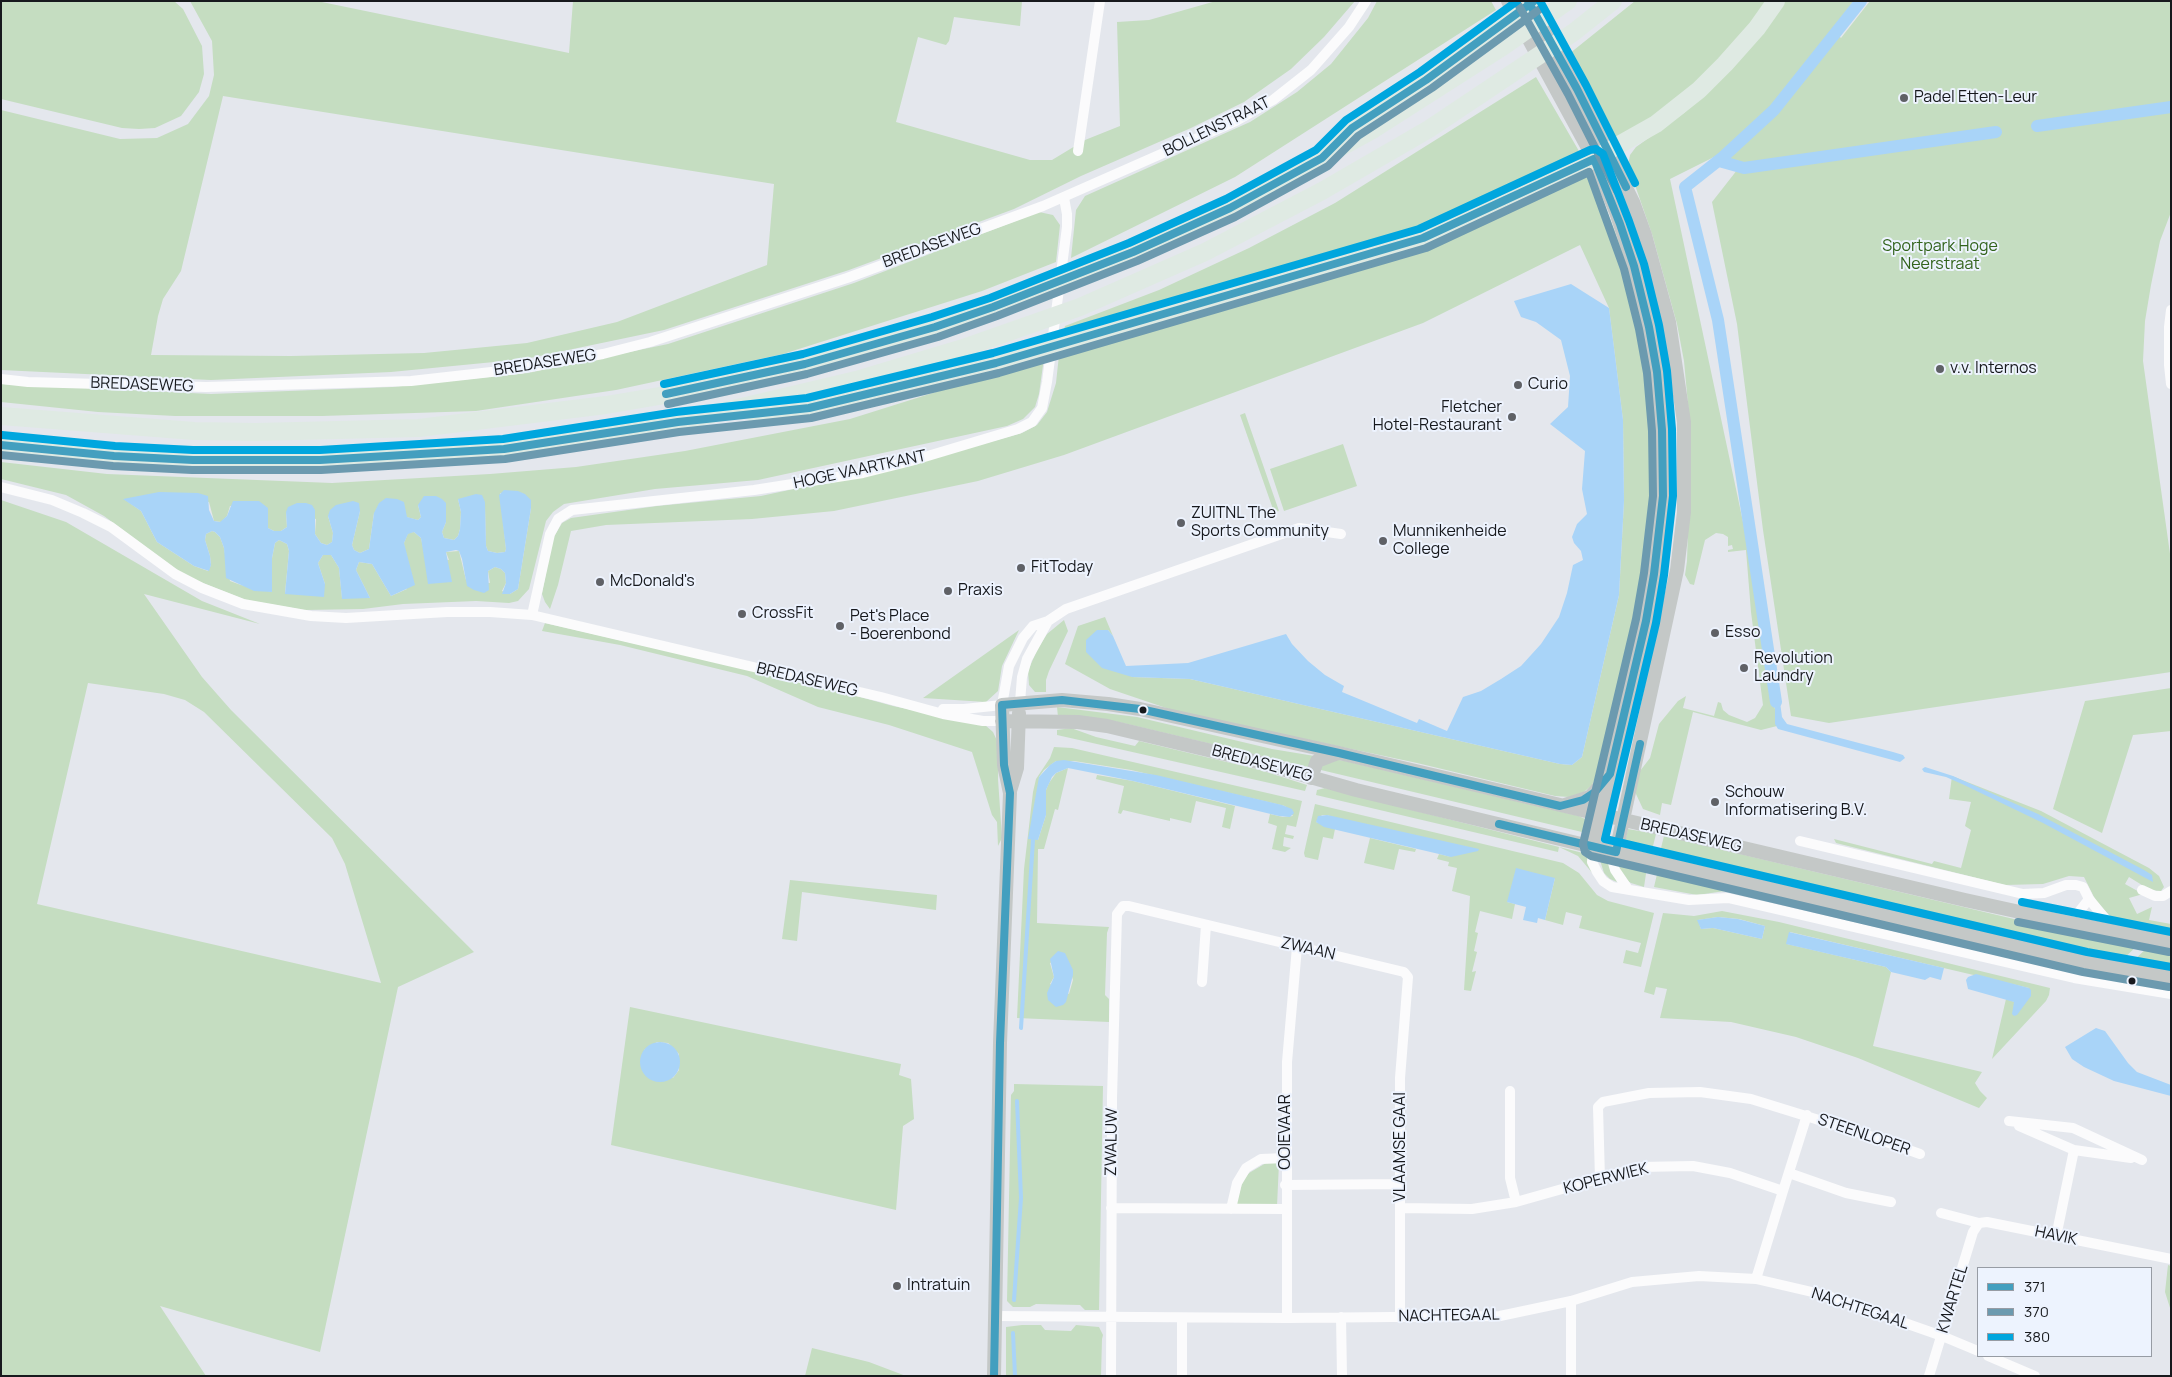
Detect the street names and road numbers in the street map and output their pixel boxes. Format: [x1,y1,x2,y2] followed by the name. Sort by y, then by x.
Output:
[1160,93,1274,161] street label: BOLLENSTRAAT
[880,219,984,273] street label: BREDASEWEG
[493,345,597,381] street label: BREDASEWEG
[90,374,194,396] street label: BREDASEWEG
[792,447,928,493] street label: HOGE VAARTKANT
[755,659,859,701] street label: BREDASEWEG
[1210,741,1314,787] street label: BREDASEWEG
[1639,815,1743,857] street label: BREDASEWEG
[1279,933,1337,965] street label: ZWAAN
[1391,1092,1411,1202] street label: VLAAMSE GAAI
[1276,1094,1296,1170] street label: OOIEVAAR
[1102,1108,1122,1176] street label: ZWALUW
[1815,1110,1913,1160] street label: STEENLOPER
[1562,1159,1650,1199] street label: KOPERWIEK
[2033,1222,2079,1250] street label: HAVIK
[1934,1263,1972,1335] street label: KWARTEL
[1809,1284,1911,1334] street label: NACHTEGAAL
[1398,1306,1500,1326] street label: NACHTEGAAL

